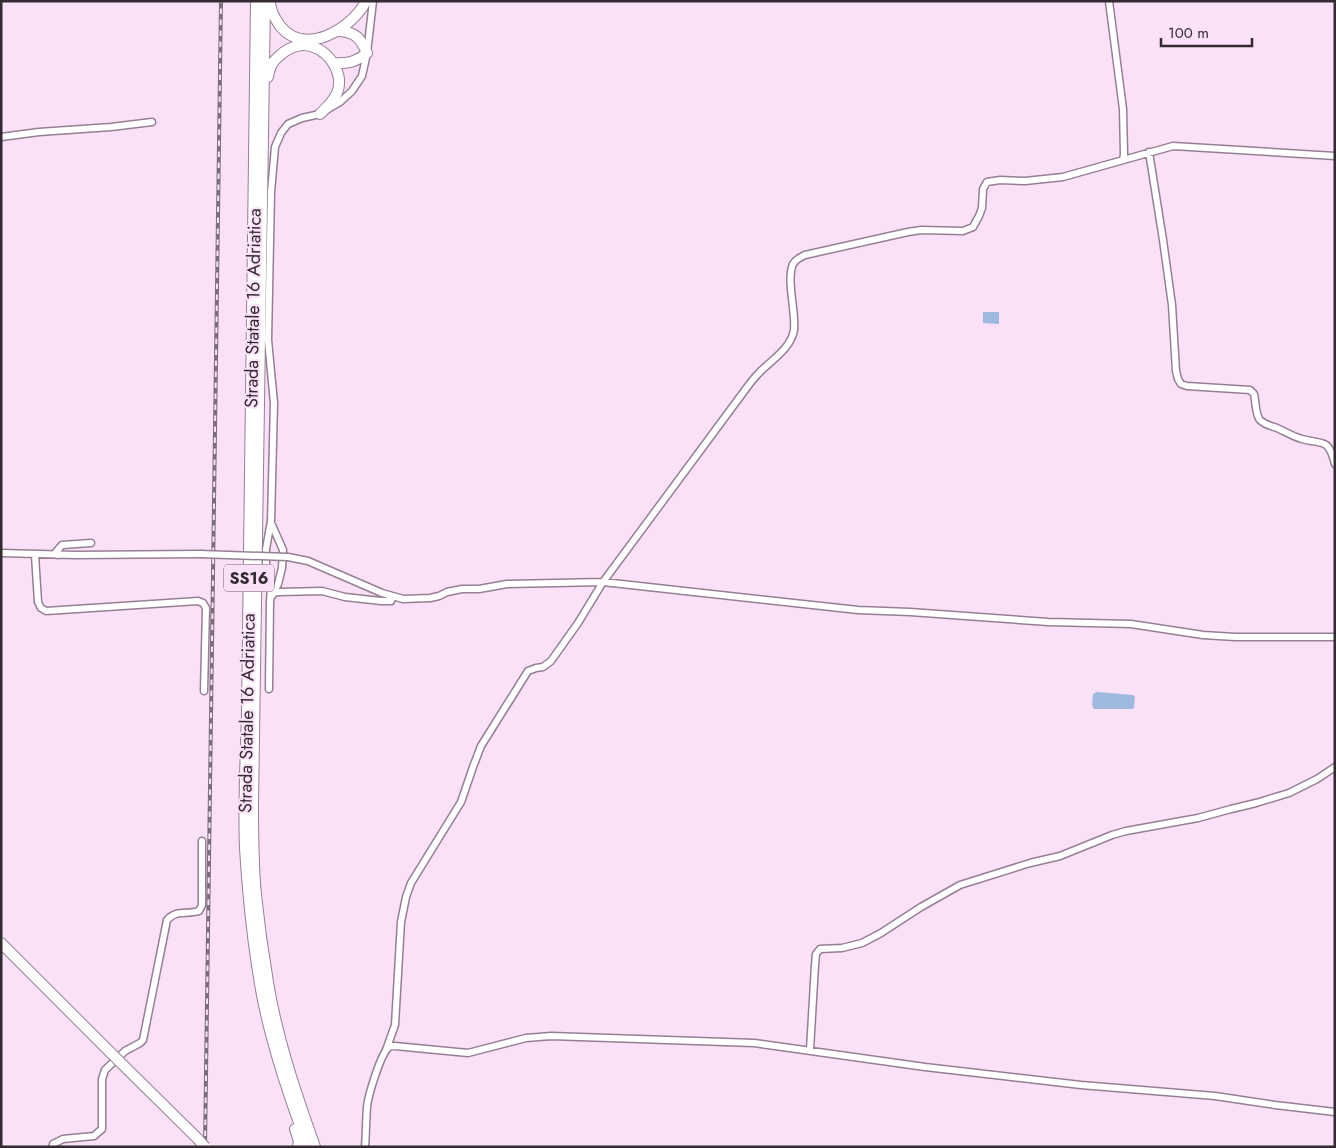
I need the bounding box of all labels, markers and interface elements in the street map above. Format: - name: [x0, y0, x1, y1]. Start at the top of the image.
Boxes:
- scale bar: [1161, 15, 1252, 47]
- text: 100 m: [1168, 22, 1209, 44]
- street label: Strada Statale 16 Adriatica: [238, 208, 268, 408]
- road number: SS16: [224, 564, 274, 592]
- street label: Strada Statale 16 Adriatica: [232, 613, 262, 813]

